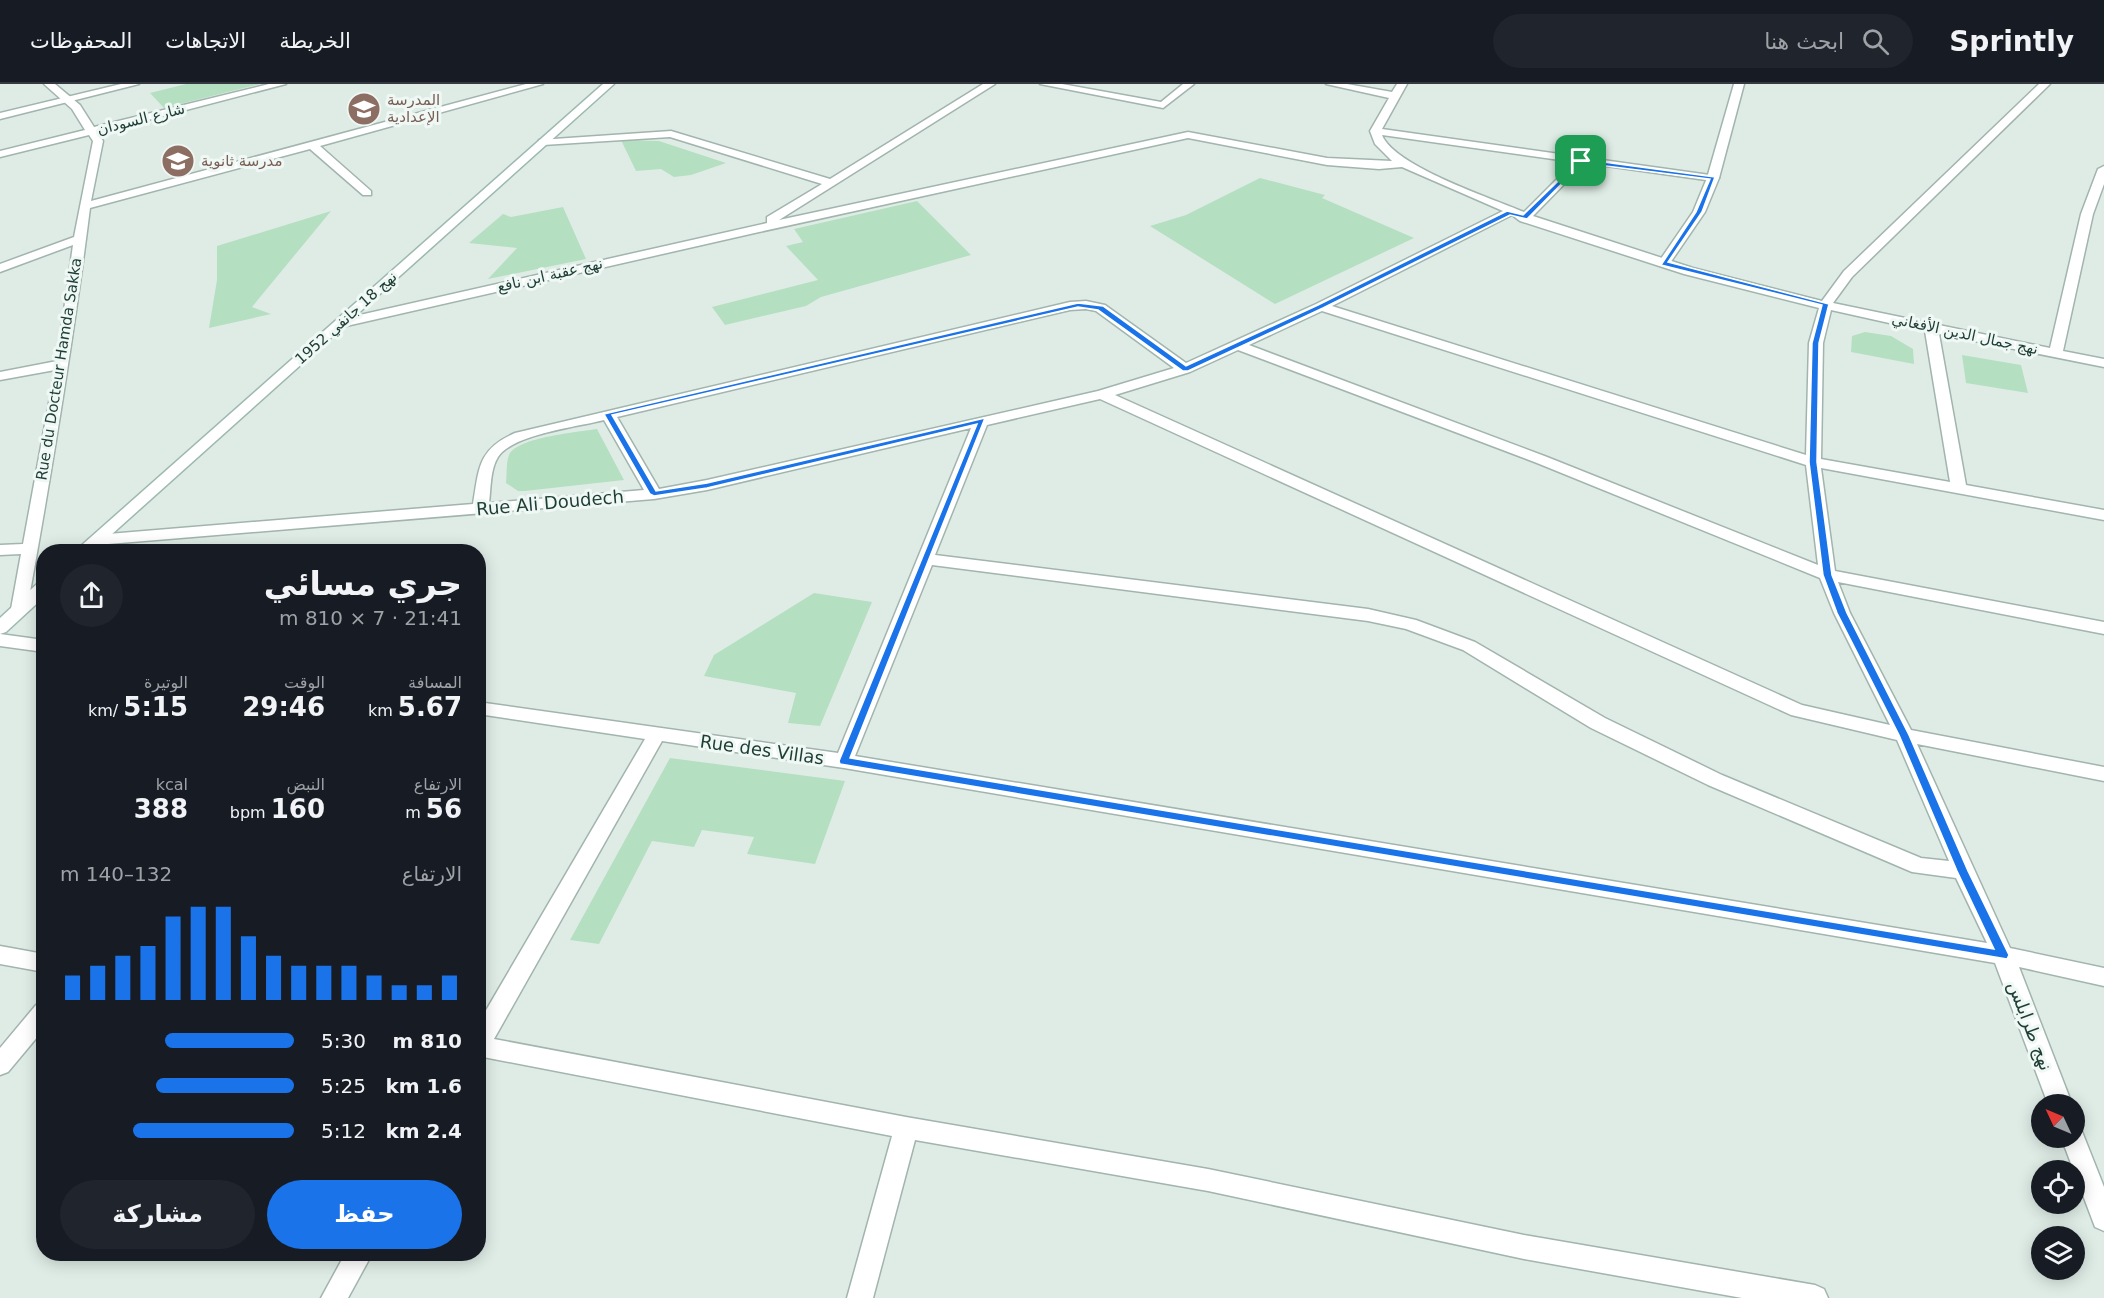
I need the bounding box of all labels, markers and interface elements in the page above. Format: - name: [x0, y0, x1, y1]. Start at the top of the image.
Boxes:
- search box: [1493, 14, 1913, 68]
- icon: search: [1859, 25, 1892, 58]
- text: Sprintly: [1949, 25, 2074, 58]
- text: المحفوظات: [30, 29, 132, 53]
- text: الاتجاهات: [165, 29, 246, 53]
- text: الخريطة: [279, 29, 351, 53]
- text: ابحث هنا: [1764, 29, 1844, 54]
- school or university icon: المدرسة الإعدادية: [346, 91, 382, 127]
- place label: المدرسة الإعدادية: [387, 91, 440, 126]
- street label: شارع السودان: [95, 99, 187, 139]
- pin: [1555, 135, 1606, 186]
- school or university icon: مدرسة ثانوية: [160, 143, 196, 179]
- icon: arrive: [1564, 144, 1597, 177]
- place label: مدرسة ثانوية: [201, 152, 282, 170]
- street label: نهج عقبة ابن نافع: [495, 254, 605, 296]
- street label: Rue du Docteur Hamda Sakka: [32, 256, 86, 482]
- street label: نهج 18 جانفي 1952: [291, 268, 401, 369]
- street label: نهج جمال الدين الأفغاني: [1890, 309, 2040, 359]
- street label: Rue Ali Doudech: [475, 486, 625, 519]
- button: share: [60, 564, 123, 627]
- text: جري مسائي: [264, 564, 462, 603]
- text: 21:41 · 7 × 810 m: [279, 606, 462, 630]
- text: الوتيرة: [144, 673, 188, 692]
- text: الوقت: [284, 673, 325, 692]
- text: المسافة: [408, 673, 462, 692]
- text: 5:15: [123, 692, 188, 722]
- text: 29:46: [242, 692, 325, 722]
- text: 5.67: [398, 692, 462, 722]
- text: /km: [88, 701, 123, 720]
- text: km: [368, 701, 398, 720]
- street label: Rue des Villas: [699, 730, 825, 769]
- text: kcal: [156, 775, 188, 794]
- text: النبض: [286, 775, 325, 794]
- text: الارتفاع: [414, 775, 462, 794]
- text: 388: [134, 794, 188, 824]
- text: 160: [271, 794, 325, 824]
- text: 56: [426, 794, 462, 824]
- text: bpm: [230, 803, 271, 822]
- text: m: [405, 803, 426, 822]
- text: 132–140 m: [60, 862, 172, 886]
- text: الارتفاع: [402, 862, 462, 886]
- street label: نهج طرابلس: [2003, 978, 2057, 1074]
- text: 5:30: [321, 1029, 366, 1053]
- text: 810 m: [392, 1029, 462, 1053]
- text: 5:25: [321, 1074, 366, 1098]
- text: 1.6 km: [385, 1074, 462, 1098]
- north arrow: [2031, 1094, 2085, 1148]
- map controls: [2031, 1094, 2085, 1280]
- text: 5:12: [321, 1119, 366, 1143]
- text: 2.4 km: [385, 1119, 462, 1143]
- button: locate: [2031, 1160, 2085, 1214]
- button: مشاركة: [60, 1180, 255, 1249]
- button: حفظ: [267, 1180, 462, 1249]
- button: layers: [2031, 1226, 2085, 1280]

